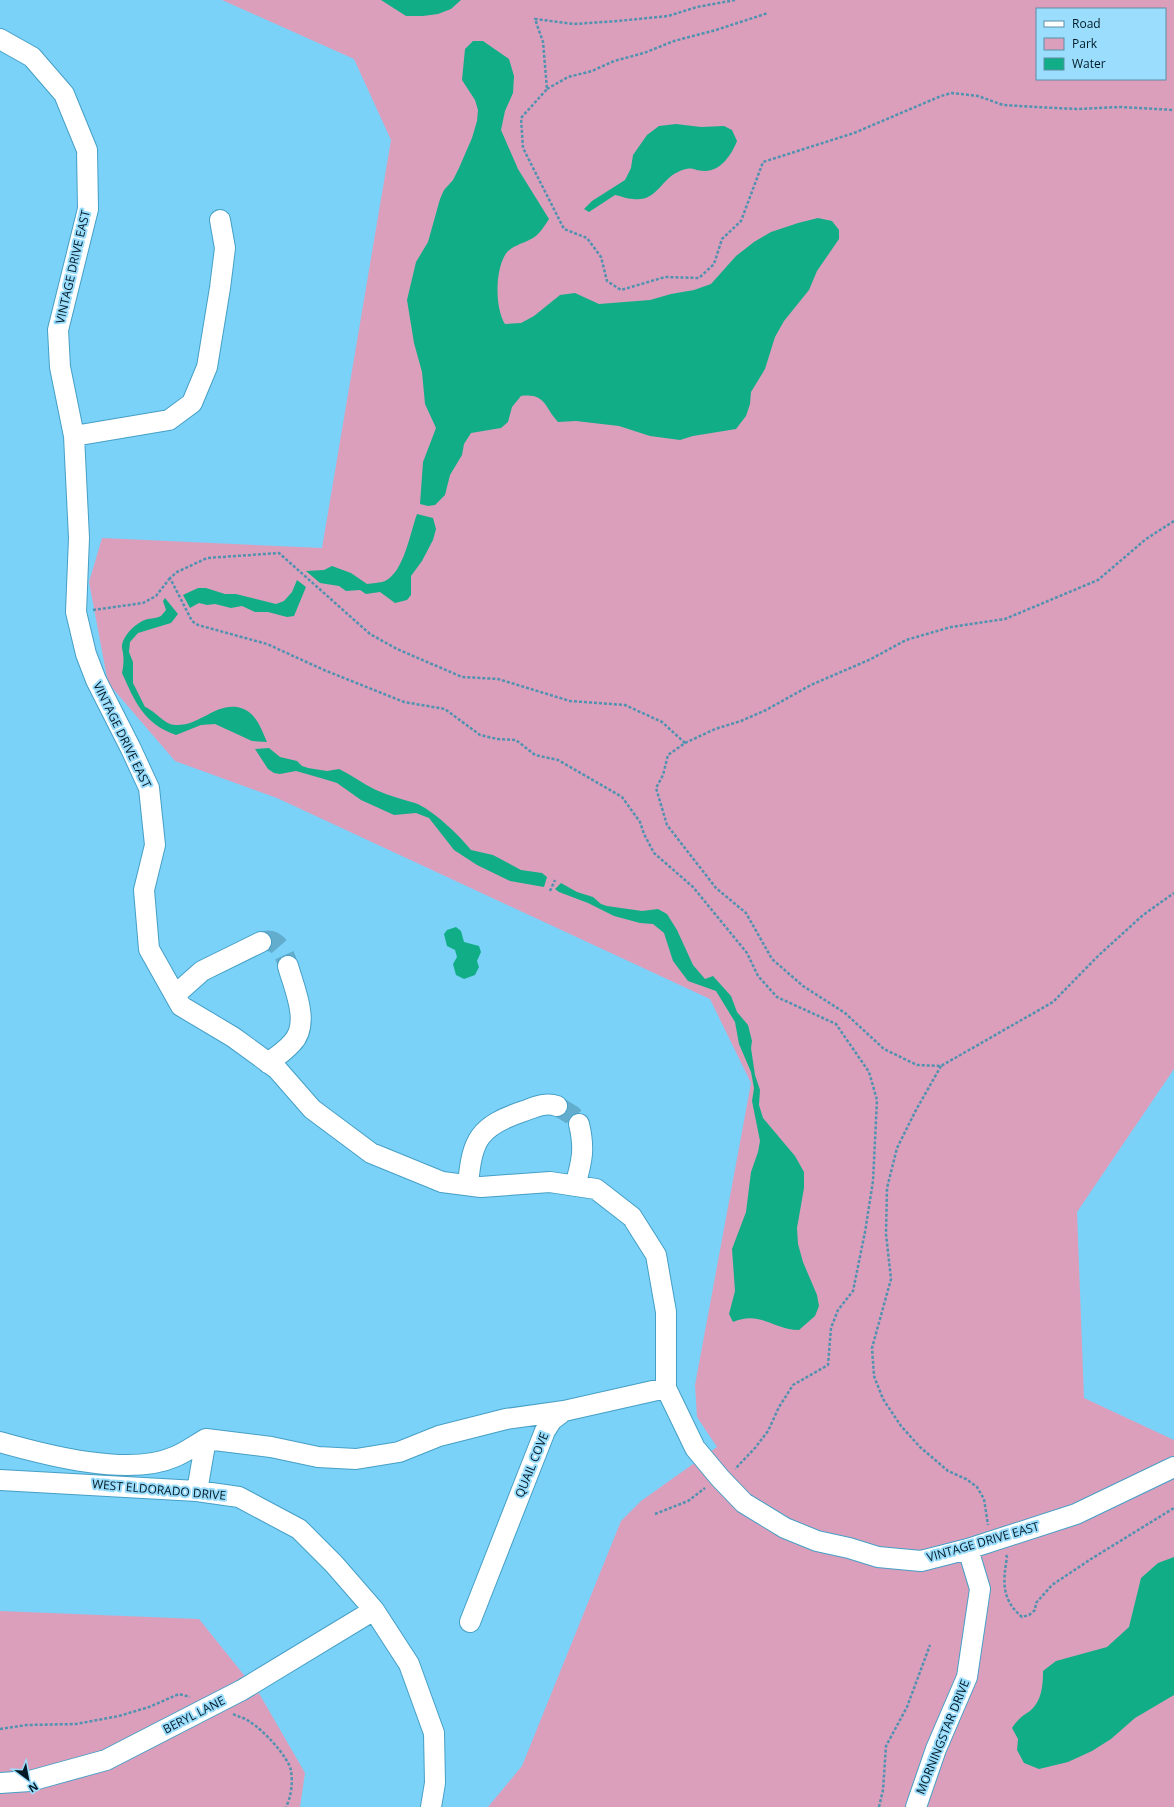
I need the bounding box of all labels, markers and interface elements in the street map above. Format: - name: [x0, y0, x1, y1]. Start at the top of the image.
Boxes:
- legend: [1036, 8, 1166, 80]
- text: Road: [1072, 15, 1101, 32]
- text: Park: [1072, 35, 1098, 52]
- text: Water: [1072, 55, 1106, 72]
- street label: VINTAGE DRIVE EAST: [51, 208, 94, 325]
- street label: VINTAGE DRIVE EAST: [89, 679, 156, 791]
- street label: QUAIL COVE: [511, 1430, 552, 1500]
- street label: WEST ELDORADO DRIVE: [91, 1475, 227, 1504]
- street label: VINTAGE DRIVE EAST: [925, 1517, 1041, 1566]
- street label: MORNINGSTAR DRIVE: [912, 1677, 973, 1797]
- street label: BERYL LANE: [160, 1692, 228, 1737]
- north arrow: [8, 1759, 48, 1799]
- text: N: [26, 1779, 41, 1797]

